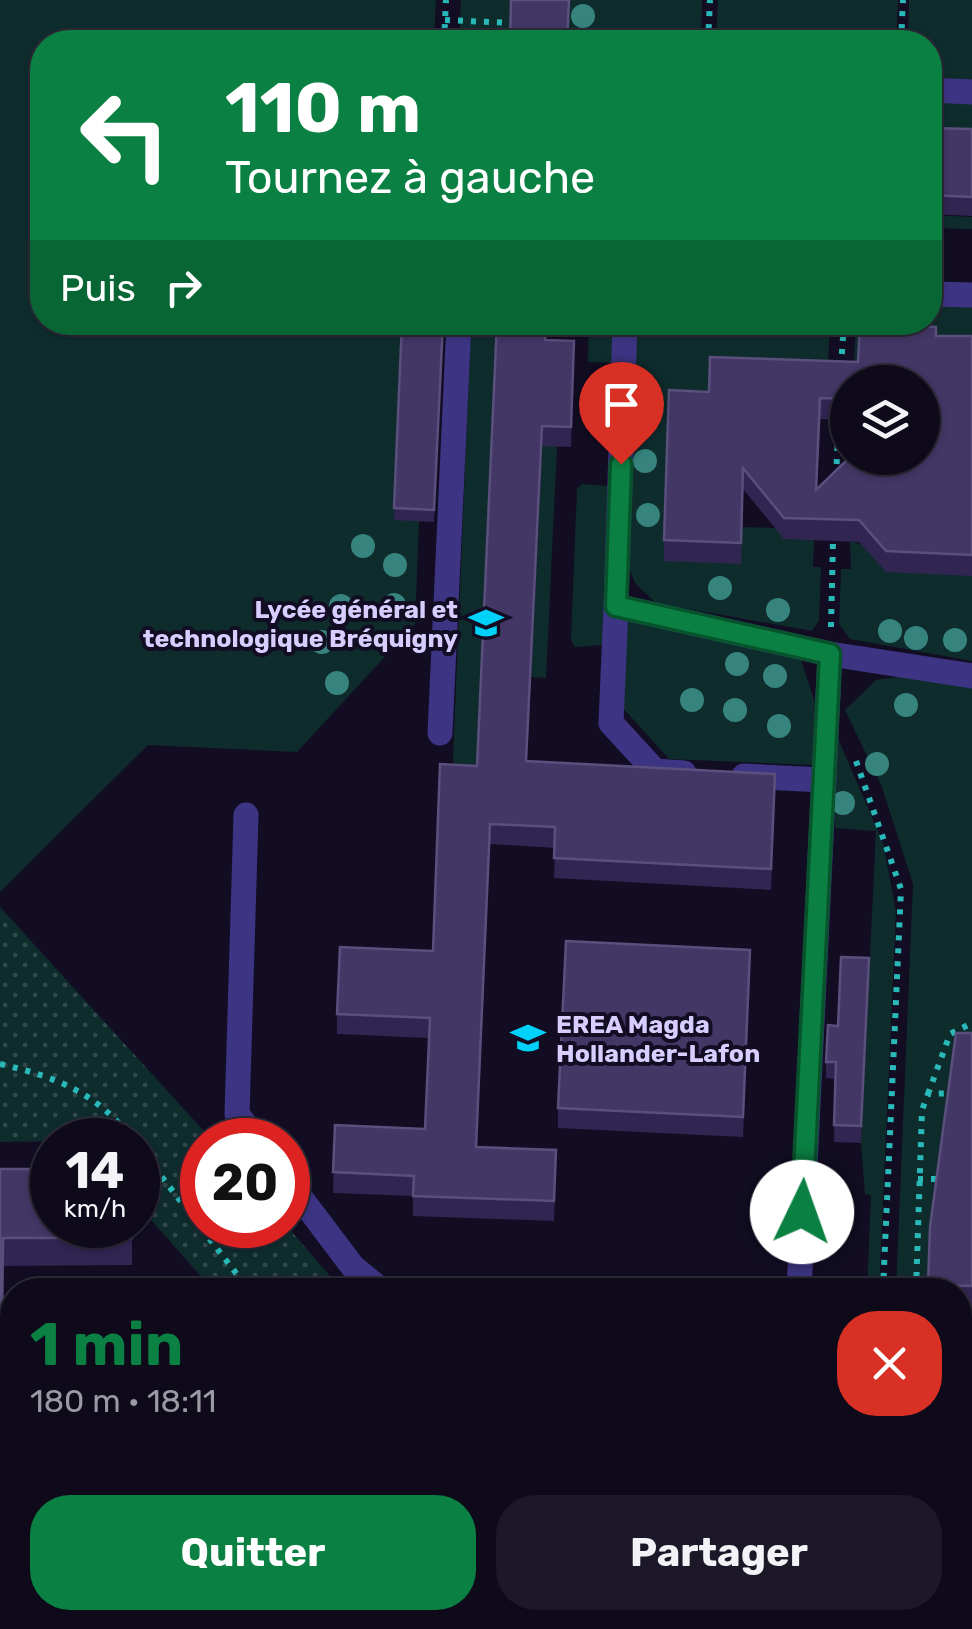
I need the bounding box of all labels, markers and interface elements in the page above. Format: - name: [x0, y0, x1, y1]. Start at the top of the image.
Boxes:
- text: 110 m: [225, 67, 421, 150]
- icon: left: [60, 70, 190, 200]
- text: Tournez à gauche: [225, 151, 595, 204]
- icon: right: [156, 260, 211, 315]
- text: Puis: [60, 265, 136, 311]
- pin: [579, 362, 664, 465]
- map controls: [830, 365, 940, 475]
- button: layers: [830, 365, 940, 475]
- icon: arrive: [594, 377, 649, 432]
- place label: Lycée général et technologique Bréquigny: [143, 595, 458, 653]
- school or university icon: Lycée général et technologique Bréquigny: [467, 604, 505, 642]
- place label: EREA Magda Hollander-Lafon: [556, 1010, 760, 1068]
- school or university icon: EREA Magda Hollander-Lafon: [509, 1019, 547, 1057]
- speed limit sign: 20: [180, 1118, 310, 1248]
- text: 14: [66, 1141, 125, 1201]
- position arrow: [750, 1160, 854, 1264]
- text: km/h: [64, 1194, 126, 1223]
- text: 1 min: [30, 1309, 183, 1380]
- button: close: [837, 1311, 942, 1416]
- text: 180 m · 18:11: [30, 1382, 217, 1420]
- button: Quitter: [30, 1495, 476, 1610]
- button: Partager: [496, 1495, 942, 1610]

